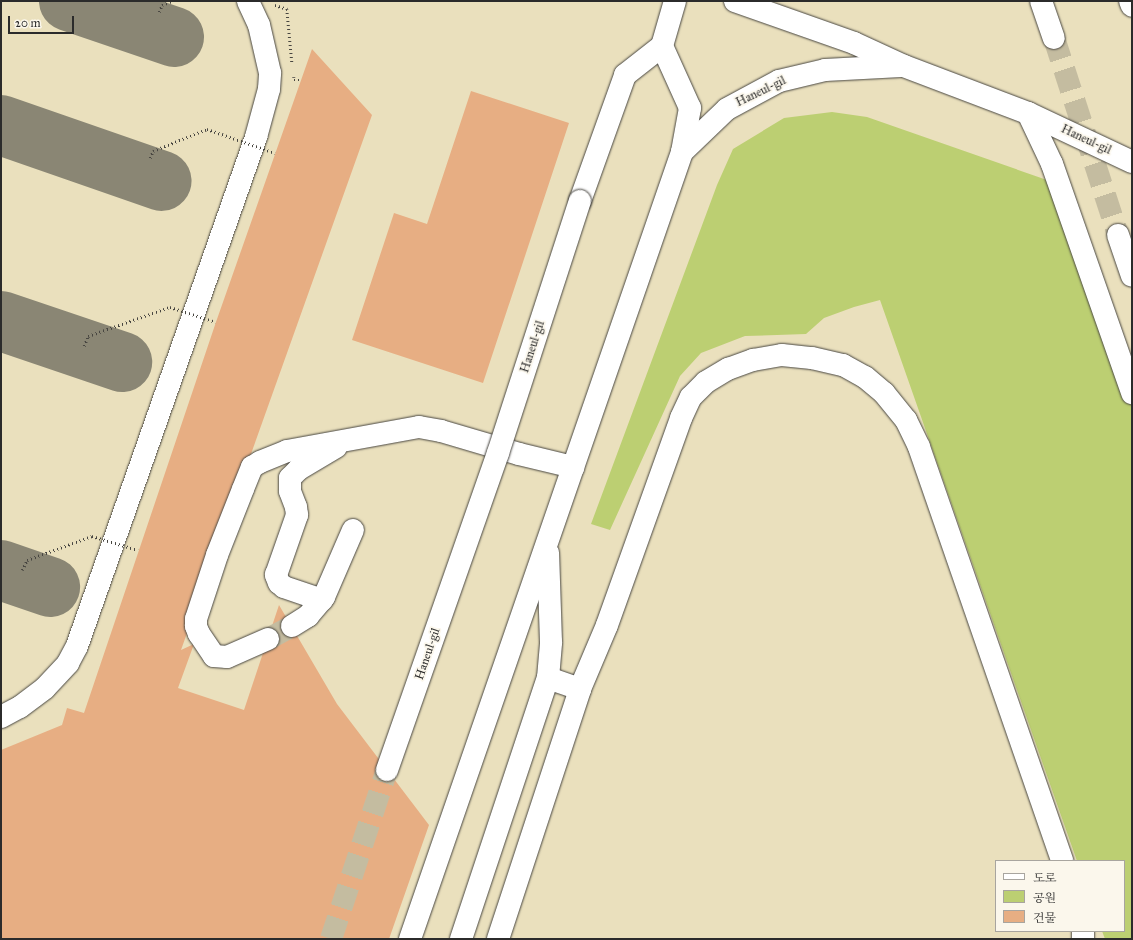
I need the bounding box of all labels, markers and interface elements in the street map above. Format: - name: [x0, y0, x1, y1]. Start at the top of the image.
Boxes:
- scale bar: [10, 8, 76, 34]
- text: 20 m: [15, 16, 41, 30]
- street label: Haneul-gil: [734, 74, 788, 110]
- street label: Haneul-gil: [1059, 122, 1113, 158]
- street label: Haneul-gil: [518, 319, 548, 375]
- street label: Haneul-gil: [412, 626, 444, 682]
- legend: [995, 860, 1125, 932]
- text: 도로: [1033, 871, 1056, 885]
- text: 공원: [1033, 891, 1056, 905]
- text: 건물: [1033, 911, 1056, 925]

